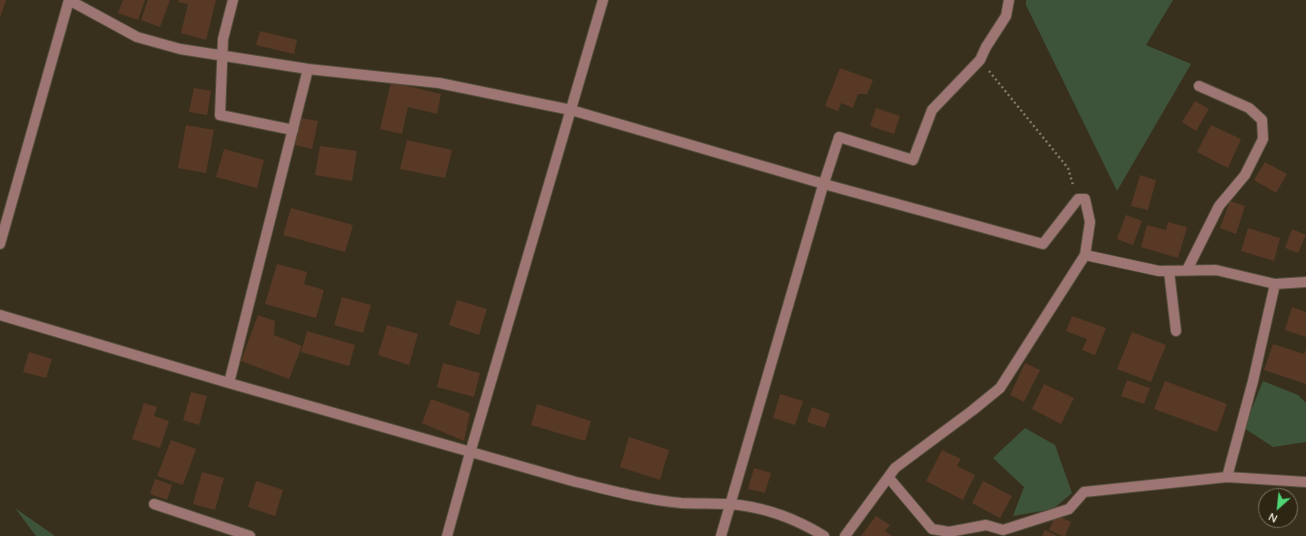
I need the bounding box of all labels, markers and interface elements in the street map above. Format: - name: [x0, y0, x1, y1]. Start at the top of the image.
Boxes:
- north arrow: [1258, 488, 1298, 528]
- text: N: [1266, 510, 1280, 526]

